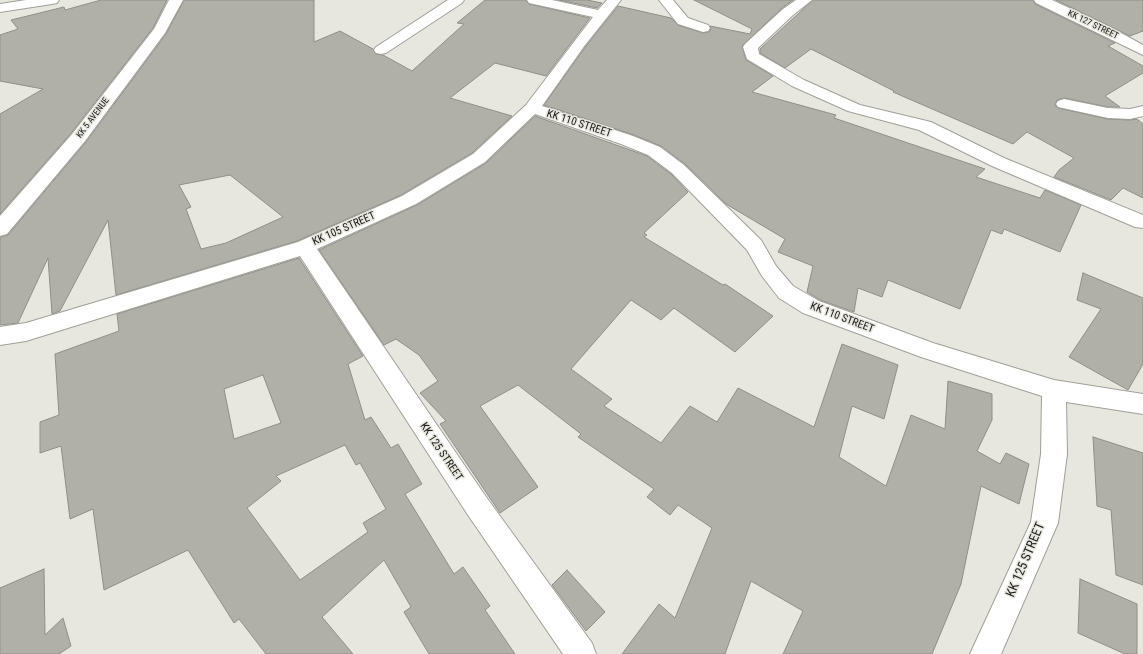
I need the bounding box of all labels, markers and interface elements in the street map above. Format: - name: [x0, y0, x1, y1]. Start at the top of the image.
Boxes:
- street label: KK 127 STREET: [1066, 8, 1120, 42]
- street label: KK 5 AVENUE: [74, 96, 112, 140]
- street label: KK 110 STREET: [545, 107, 613, 141]
- street label: KK 105 STREET: [311, 209, 377, 249]
- street label: KK 110 STREET: [808, 300, 876, 336]
- street label: KK 125 STREET: [417, 420, 465, 484]
- street label: KK 125 STREET: [1003, 520, 1049, 600]

